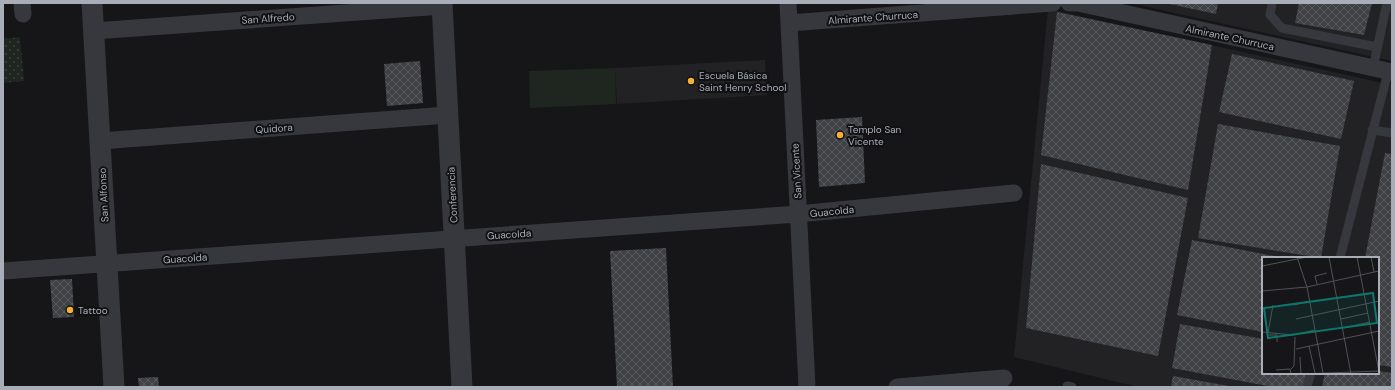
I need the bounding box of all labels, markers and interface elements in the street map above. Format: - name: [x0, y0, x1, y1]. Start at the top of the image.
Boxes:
- street label: Almirante Churruca: [828, 8, 918, 27]
- street label: San Alfredo: [241, 10, 295, 27]
- street label: Almirante Churruca: [1184, 22, 1275, 53]
- place label: Escuela Básica Saint Henry School: [699, 69, 786, 94]
- marker: Escuela Básica Saint Henry School: [686, 76, 696, 86]
- street label: Quidora: [255, 121, 293, 136]
- place label: Templo San Vicente: [848, 123, 902, 148]
- marker: Templo San Vicente: [835, 130, 845, 140]
- street label: San Vicente: [789, 143, 804, 199]
- street label: San Alfonso: [96, 167, 111, 222]
- street label: Conferencia: [445, 167, 460, 223]
- street label: Guacolda: [809, 203, 855, 220]
- street label: Guacolda: [486, 226, 532, 243]
- street label: Guacolda: [162, 250, 208, 267]
- inset map: [1262, 257, 1379, 374]
- place label: Tattoo: [78, 304, 108, 317]
- marker: Tattoo: [65, 305, 75, 315]

